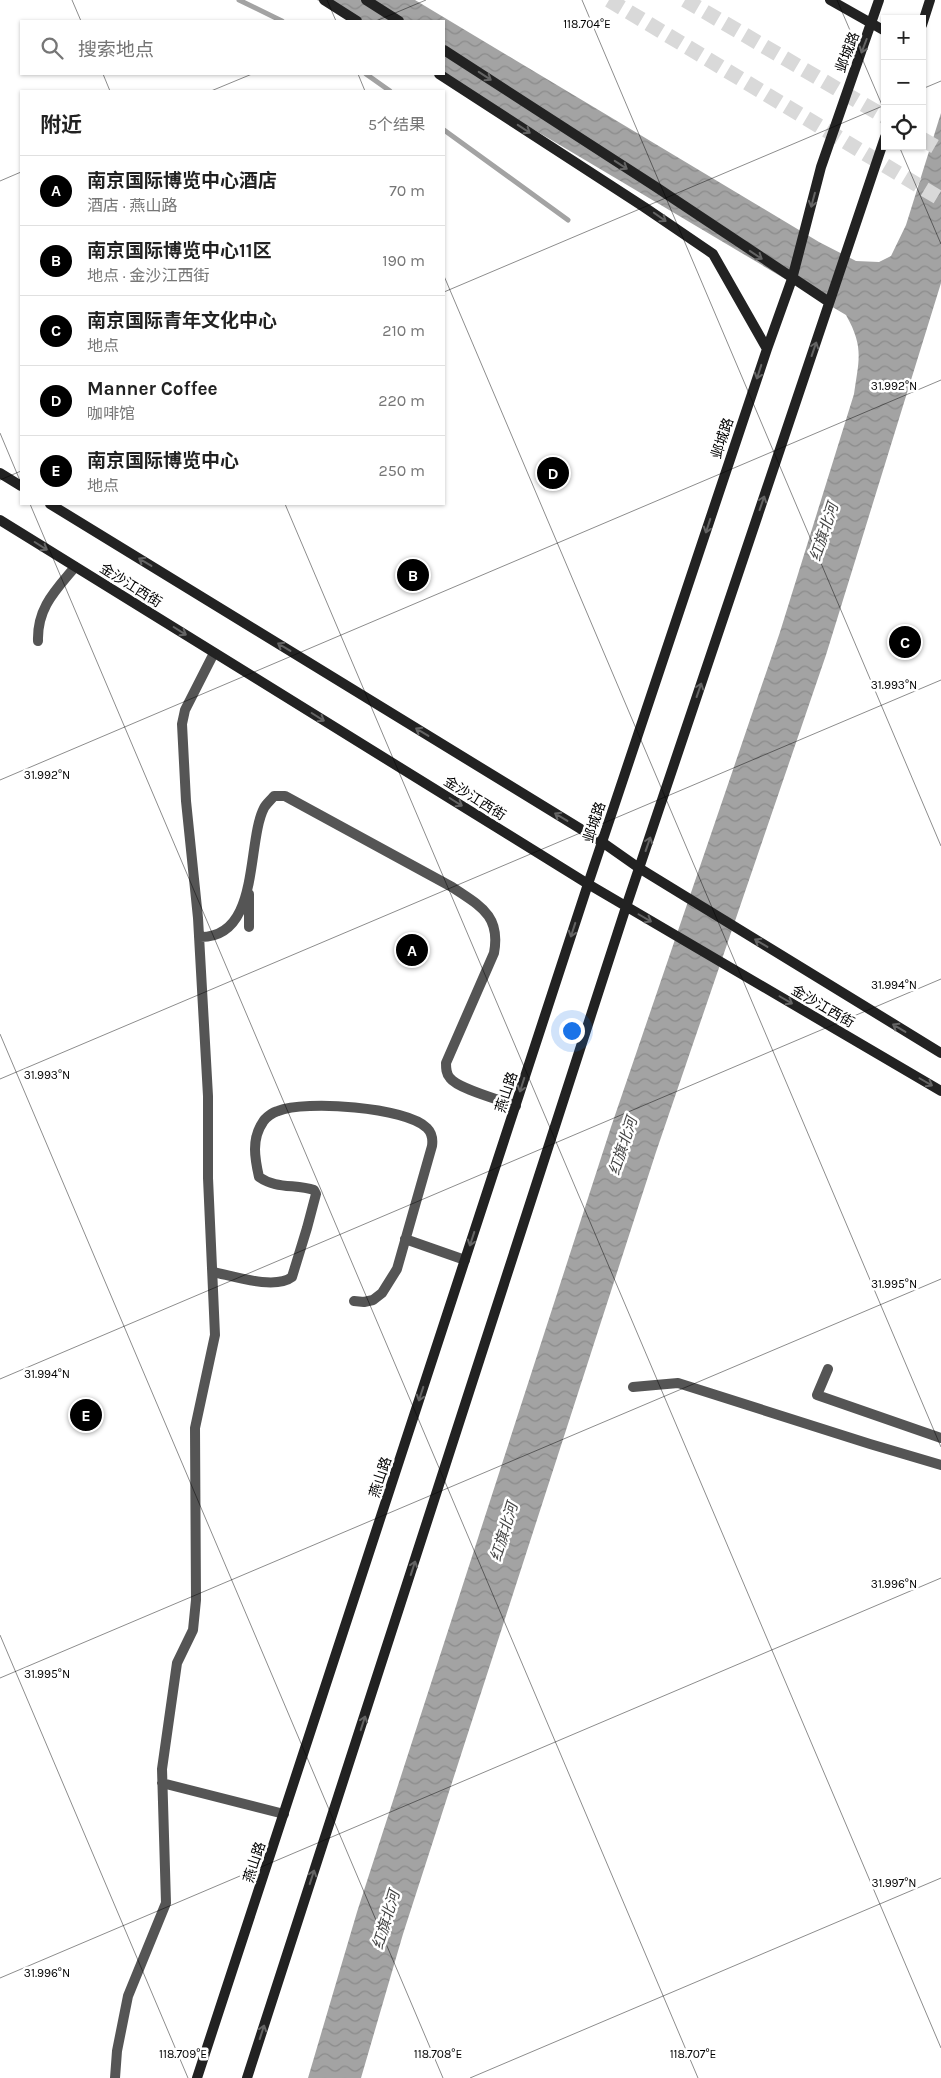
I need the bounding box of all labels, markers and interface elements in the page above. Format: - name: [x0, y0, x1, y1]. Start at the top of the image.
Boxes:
- map controls: [881, 15, 926, 150]
- button: +: [881, 15, 926, 60]
- text: 118.704°E: [563, 17, 611, 31]
- search box: [20, 20, 445, 75]
- street label: 邺城路: [832, 30, 863, 75]
- icon: search: [38, 34, 66, 62]
- one-way arrow: [859, 38, 868, 53]
- text: 搜索地点: [78, 39, 154, 61]
- button: −: [881, 60, 926, 105]
- one-way arrow: [477, 72, 491, 82]
- button: locate: [881, 105, 926, 150]
- text: 附近: [40, 113, 82, 137]
- text: 5个结果: [368, 115, 425, 134]
- one-way arrow: [516, 124, 530, 134]
- one-way arrow: [614, 160, 628, 170]
- text: 南京国际博览中心酒店: [87, 170, 277, 192]
- text: A: [51, 181, 61, 200]
- text: 70 m: [389, 181, 425, 200]
- one-way arrow: [807, 192, 817, 208]
- text: 酒店 · 燕山路: [87, 196, 177, 215]
- one-way arrow: [653, 212, 667, 222]
- text: 南京国际博览中心11区: [87, 240, 272, 262]
- one-way arrow: [749, 250, 763, 260]
- text: B: [51, 251, 61, 270]
- text: 190 m: [382, 251, 425, 270]
- text: 地点 · 金沙江西街: [87, 266, 209, 285]
- text: 南京国际青年文化中心: [87, 310, 277, 332]
- text: C: [51, 321, 61, 340]
- text: 210 m: [382, 321, 425, 340]
- text: 地点: [87, 336, 119, 355]
- one-way arrow: [810, 341, 819, 357]
- one-way arrow: [754, 364, 763, 379]
- text: Manner Coffee: [87, 378, 218, 400]
- text: 31.992°N: [871, 379, 917, 393]
- text: D: [51, 391, 61, 410]
- text: 220 m: [378, 391, 425, 410]
- text: 咖啡馆: [87, 404, 135, 423]
- street label: 邺城路: [708, 416, 737, 461]
- text: 南京国际博览中心: [87, 450, 239, 472]
- pin: D: [537, 454, 569, 492]
- text: E: [51, 461, 61, 480]
- text: 250 m: [378, 461, 425, 480]
- text: 地点: [87, 476, 119, 495]
- one-way arrow: [758, 496, 767, 511]
- water label: 红旗北河: [806, 498, 843, 563]
- one-way arrow: [702, 518, 712, 534]
- one-way arrow: [34, 541, 48, 551]
- one-way arrow: [138, 556, 152, 566]
- pin: B: [397, 556, 429, 594]
- street label: 金沙江西街: [97, 560, 165, 611]
- pin: C: [889, 623, 921, 661]
- one-way arrow: [172, 627, 186, 637]
- one-way arrow: [277, 641, 291, 651]
- text: 31.993°N: [871, 678, 917, 692]
- one-way arrow: [695, 682, 705, 698]
- one-way arrow: [310, 712, 324, 722]
- one-way arrow: [416, 726, 430, 736]
- text: 31.992°N: [24, 768, 70, 782]
- street label: 金沙江西街: [441, 773, 509, 824]
- one-way arrow: [449, 797, 463, 808]
- street label: 邺城路: [580, 800, 609, 845]
- one-way arrow: [554, 811, 568, 821]
- one-way arrow: [643, 836, 653, 852]
- one-way arrow: [638, 913, 652, 923]
- one-way arrow: [568, 922, 577, 938]
- pin: A: [396, 931, 428, 969]
- one-way arrow: [754, 937, 768, 947]
- text: 31.994°N: [871, 978, 917, 992]
- street label: 金沙江西街: [788, 982, 857, 1031]
- one-way arrow: [778, 995, 792, 1005]
- your location: [559, 1018, 585, 1044]
- one-way arrow: [893, 1022, 907, 1032]
- text: 31.993°N: [24, 1068, 70, 1082]
- street label: 燕山路: [492, 1070, 521, 1115]
- one-way arrow: [517, 1077, 527, 1093]
- one-way arrow: [918, 1077, 932, 1087]
- water label: 红旗北河: [605, 1112, 642, 1177]
- one-way arrow: [467, 1231, 476, 1247]
- text: 31.995°N: [871, 1277, 917, 1291]
- text: 31.994°N: [24, 1367, 70, 1381]
- one-way arrow: [416, 1385, 426, 1401]
- pin: E: [70, 1396, 102, 1434]
- street label: 燕山路: [366, 1455, 395, 1500]
- water label: 红旗北河: [487, 1498, 522, 1563]
- one-way arrow: [408, 1560, 418, 1576]
- text: 31.996°N: [871, 1577, 917, 1591]
- text: 31.995°N: [24, 1667, 70, 1681]
- one-way arrow: [359, 1715, 368, 1731]
- street label: 燕山路: [240, 1840, 269, 1885]
- one-way arrow: [308, 1870, 318, 1886]
- text: 31.997°N: [871, 1876, 917, 1890]
- water label: 红旗北河: [369, 1886, 404, 1951]
- text: 31.996°N: [24, 1966, 70, 1980]
- one-way arrow: [258, 2024, 267, 2040]
- text: 118.709°E: [159, 2047, 207, 2061]
- text: 118.708°E: [414, 2047, 462, 2061]
- text: 118.707°E: [670, 2047, 716, 2061]

